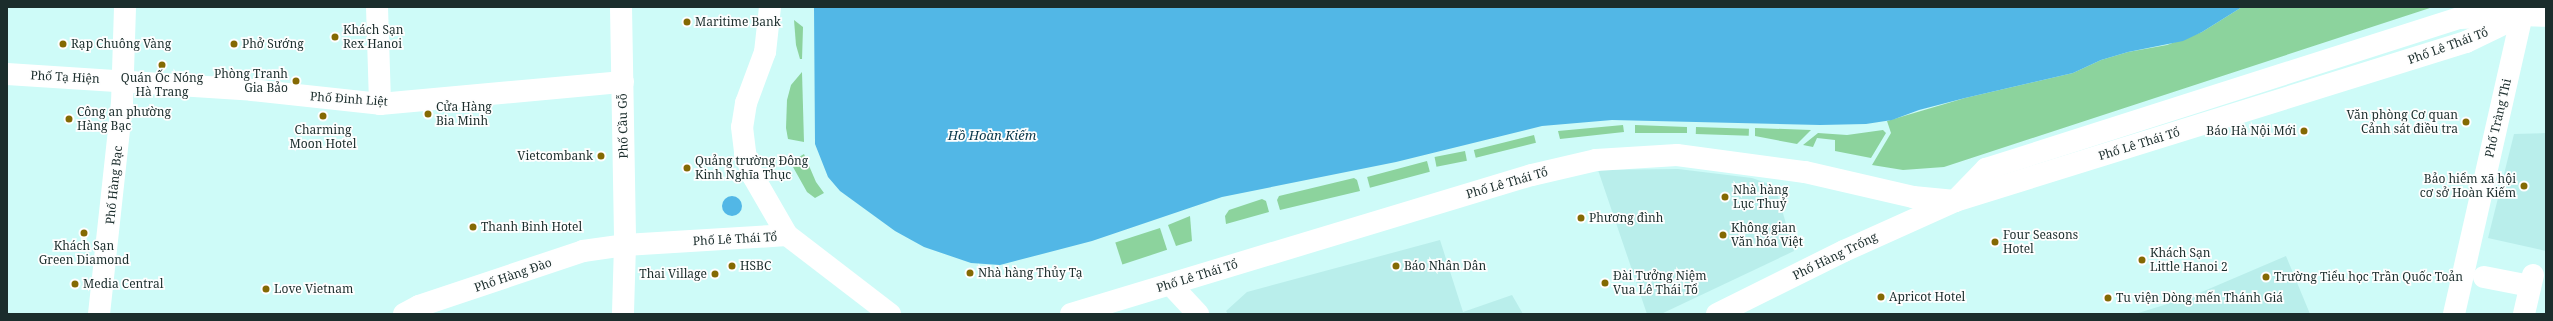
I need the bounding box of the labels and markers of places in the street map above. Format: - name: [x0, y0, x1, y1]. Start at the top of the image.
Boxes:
- place label: Maritime Bank: [695, 15, 781, 29]
- marker: Maritime Bank: [682, 17, 692, 27]
- place label: Khách Sạn Rex Hanoi: [343, 23, 403, 51]
- marker: Khách Sạn Rex Hanoi: [330, 32, 340, 42]
- place label: Rạp Chuông Vàng: [71, 37, 171, 51]
- place label: Phở Sướng: [242, 37, 304, 51]
- marker: Rạp Chuông Vàng: [58, 39, 68, 49]
- marker: Phở Sướng: [229, 39, 239, 49]
- marker: Quán Ốc Nóng Hà Trang: [157, 60, 167, 70]
- place label: Phòng Tranh Gia Bảo: [214, 67, 288, 95]
- place label: Quán Ốc Nóng Hà Trang: [121, 71, 203, 99]
- marker: Phòng Tranh Gia Bảo: [291, 76, 301, 86]
- place label: Cửa Hàng Bia Minh: [436, 100, 492, 128]
- place label: Công an phường Hàng Bạc: [77, 105, 171, 133]
- place label: Văn phòng Cơ quan Cảnh sát điều tra: [2347, 108, 2458, 136]
- marker: Cửa Hàng Bia Minh: [423, 109, 433, 119]
- marker: Charming Moon Hotel: [318, 111, 328, 121]
- marker: Công an phường Hàng Bạc: [64, 114, 74, 124]
- marker: Văn phòng Cơ quan Cảnh sát điều tra: [2461, 117, 2471, 127]
- place label: Charming Moon Hotel: [290, 123, 356, 151]
- place label: Báo Hà Nội Mới: [2206, 124, 2296, 138]
- marker: Báo Hà Nội Mới: [2299, 126, 2309, 136]
- place label: Vietcombank: [517, 149, 593, 163]
- marker: Vietcombank: [596, 151, 606, 161]
- place label: Quảng trường Đông Kinh Nghĩa Thục: [695, 154, 808, 182]
- marker: Quảng trường Đông Kinh Nghĩa Thục: [682, 163, 692, 173]
- place label: Bảo hiểm xã hội cơ sở Hoàn Kiếm: [2420, 172, 2516, 200]
- marker: Bảo hiểm xã hội cơ sở Hoàn Kiếm: [2519, 181, 2529, 191]
- place label: Nhà hàng Lục Thuỷ: [1733, 183, 1788, 211]
- marker: Nhà hàng Lục Thuỷ: [1720, 192, 1730, 202]
- place label: Phương đình: [1589, 211, 1663, 225]
- marker: Phương đình: [1576, 213, 1586, 223]
- place label: Thanh Binh Hotel: [481, 220, 582, 234]
- place label: Không gian Văn hóa Việt: [1731, 221, 1803, 249]
- marker: Thanh Binh Hotel: [468, 222, 478, 232]
- marker: Khách Sạn Green Diamond: [79, 228, 89, 238]
- place label: Four Seasons Hotel: [2003, 228, 2078, 256]
- marker: Không gian Văn hóa Việt: [1718, 230, 1728, 240]
- marker: Four Seasons Hotel: [1990, 237, 2000, 247]
- place label: Khách Sạn Green Diamond: [39, 239, 129, 267]
- place label: Khách Sạn Little Hanoi 2: [2150, 246, 2228, 274]
- marker: Khách Sạn Little Hanoi 2: [2137, 255, 2147, 265]
- place label: HSBC: [740, 259, 771, 273]
- place label: Báo Nhân Dân: [1404, 259, 1486, 273]
- marker: HSBC: [727, 261, 737, 271]
- marker: Báo Nhân Dân: [1391, 261, 1401, 271]
- place label: Nhà hàng Thủy Tạ: [978, 266, 1083, 280]
- place label: Thai Village: [639, 267, 707, 281]
- marker: Nhà hàng Thủy Tạ: [965, 268, 975, 278]
- marker: Thai Village: [710, 269, 720, 279]
- place label: Đài Tưởng Niệm Vua Lê Thái Tổ: [1613, 269, 1707, 297]
- place label: Trường Tiểu học Trần Quốc Toản: [2274, 270, 2463, 284]
- marker: Trường Tiểu học Trần Quốc Toản: [2261, 272, 2271, 282]
- place label: Media Central: [83, 277, 163, 291]
- marker: Đài Tưởng Niệm Vua Lê Thái Tổ: [1600, 278, 1610, 288]
- marker: Media Central: [70, 279, 80, 289]
- place label: Love Vietnam: [274, 282, 353, 296]
- marker: Love Vietnam: [261, 284, 271, 294]
- place label: Apricot Hotel: [1889, 290, 1965, 304]
- place label: Tu viện Dòng mến Thánh Giá: [2116, 291, 2283, 305]
- marker: Apricot Hotel: [1876, 292, 1886, 302]
- marker: Tu viện Dòng mến Thánh Giá: [2103, 293, 2113, 303]

